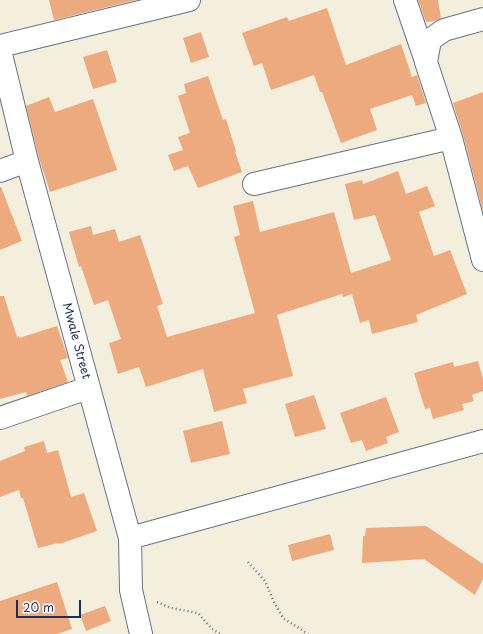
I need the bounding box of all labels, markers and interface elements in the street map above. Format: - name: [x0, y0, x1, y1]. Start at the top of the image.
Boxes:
- street label: Mwale Street: [59, 301, 93, 381]
- scale bar: [18, 592, 83, 618]
- text: 20 m: [23, 598, 54, 616]

